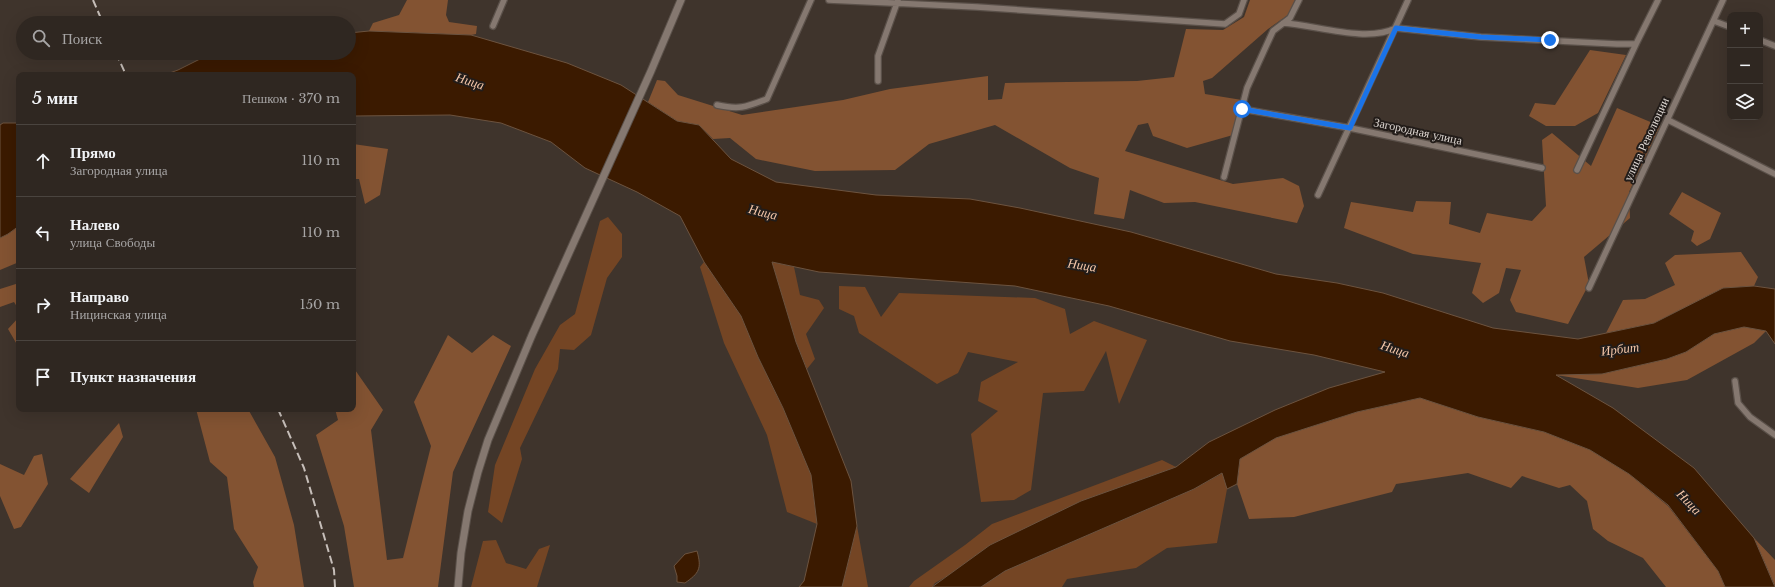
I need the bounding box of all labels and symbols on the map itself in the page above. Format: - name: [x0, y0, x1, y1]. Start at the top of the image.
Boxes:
- route end: [1541, 31, 1559, 49]
- water label: Ница: [453, 68, 487, 94]
- street label: улица Революции: [1620, 94, 1672, 183]
- route start: [1233, 100, 1251, 118]
- street label: Загородная улица: [1372, 114, 1464, 148]
- water label: Ница: [746, 200, 780, 224]
- water label: Ница: [1065, 254, 1098, 276]
- water label: Ница: [1378, 336, 1412, 362]
- water label: Ирбит: [1599, 338, 1640, 360]
- water label: Ница: [1672, 485, 1706, 519]

